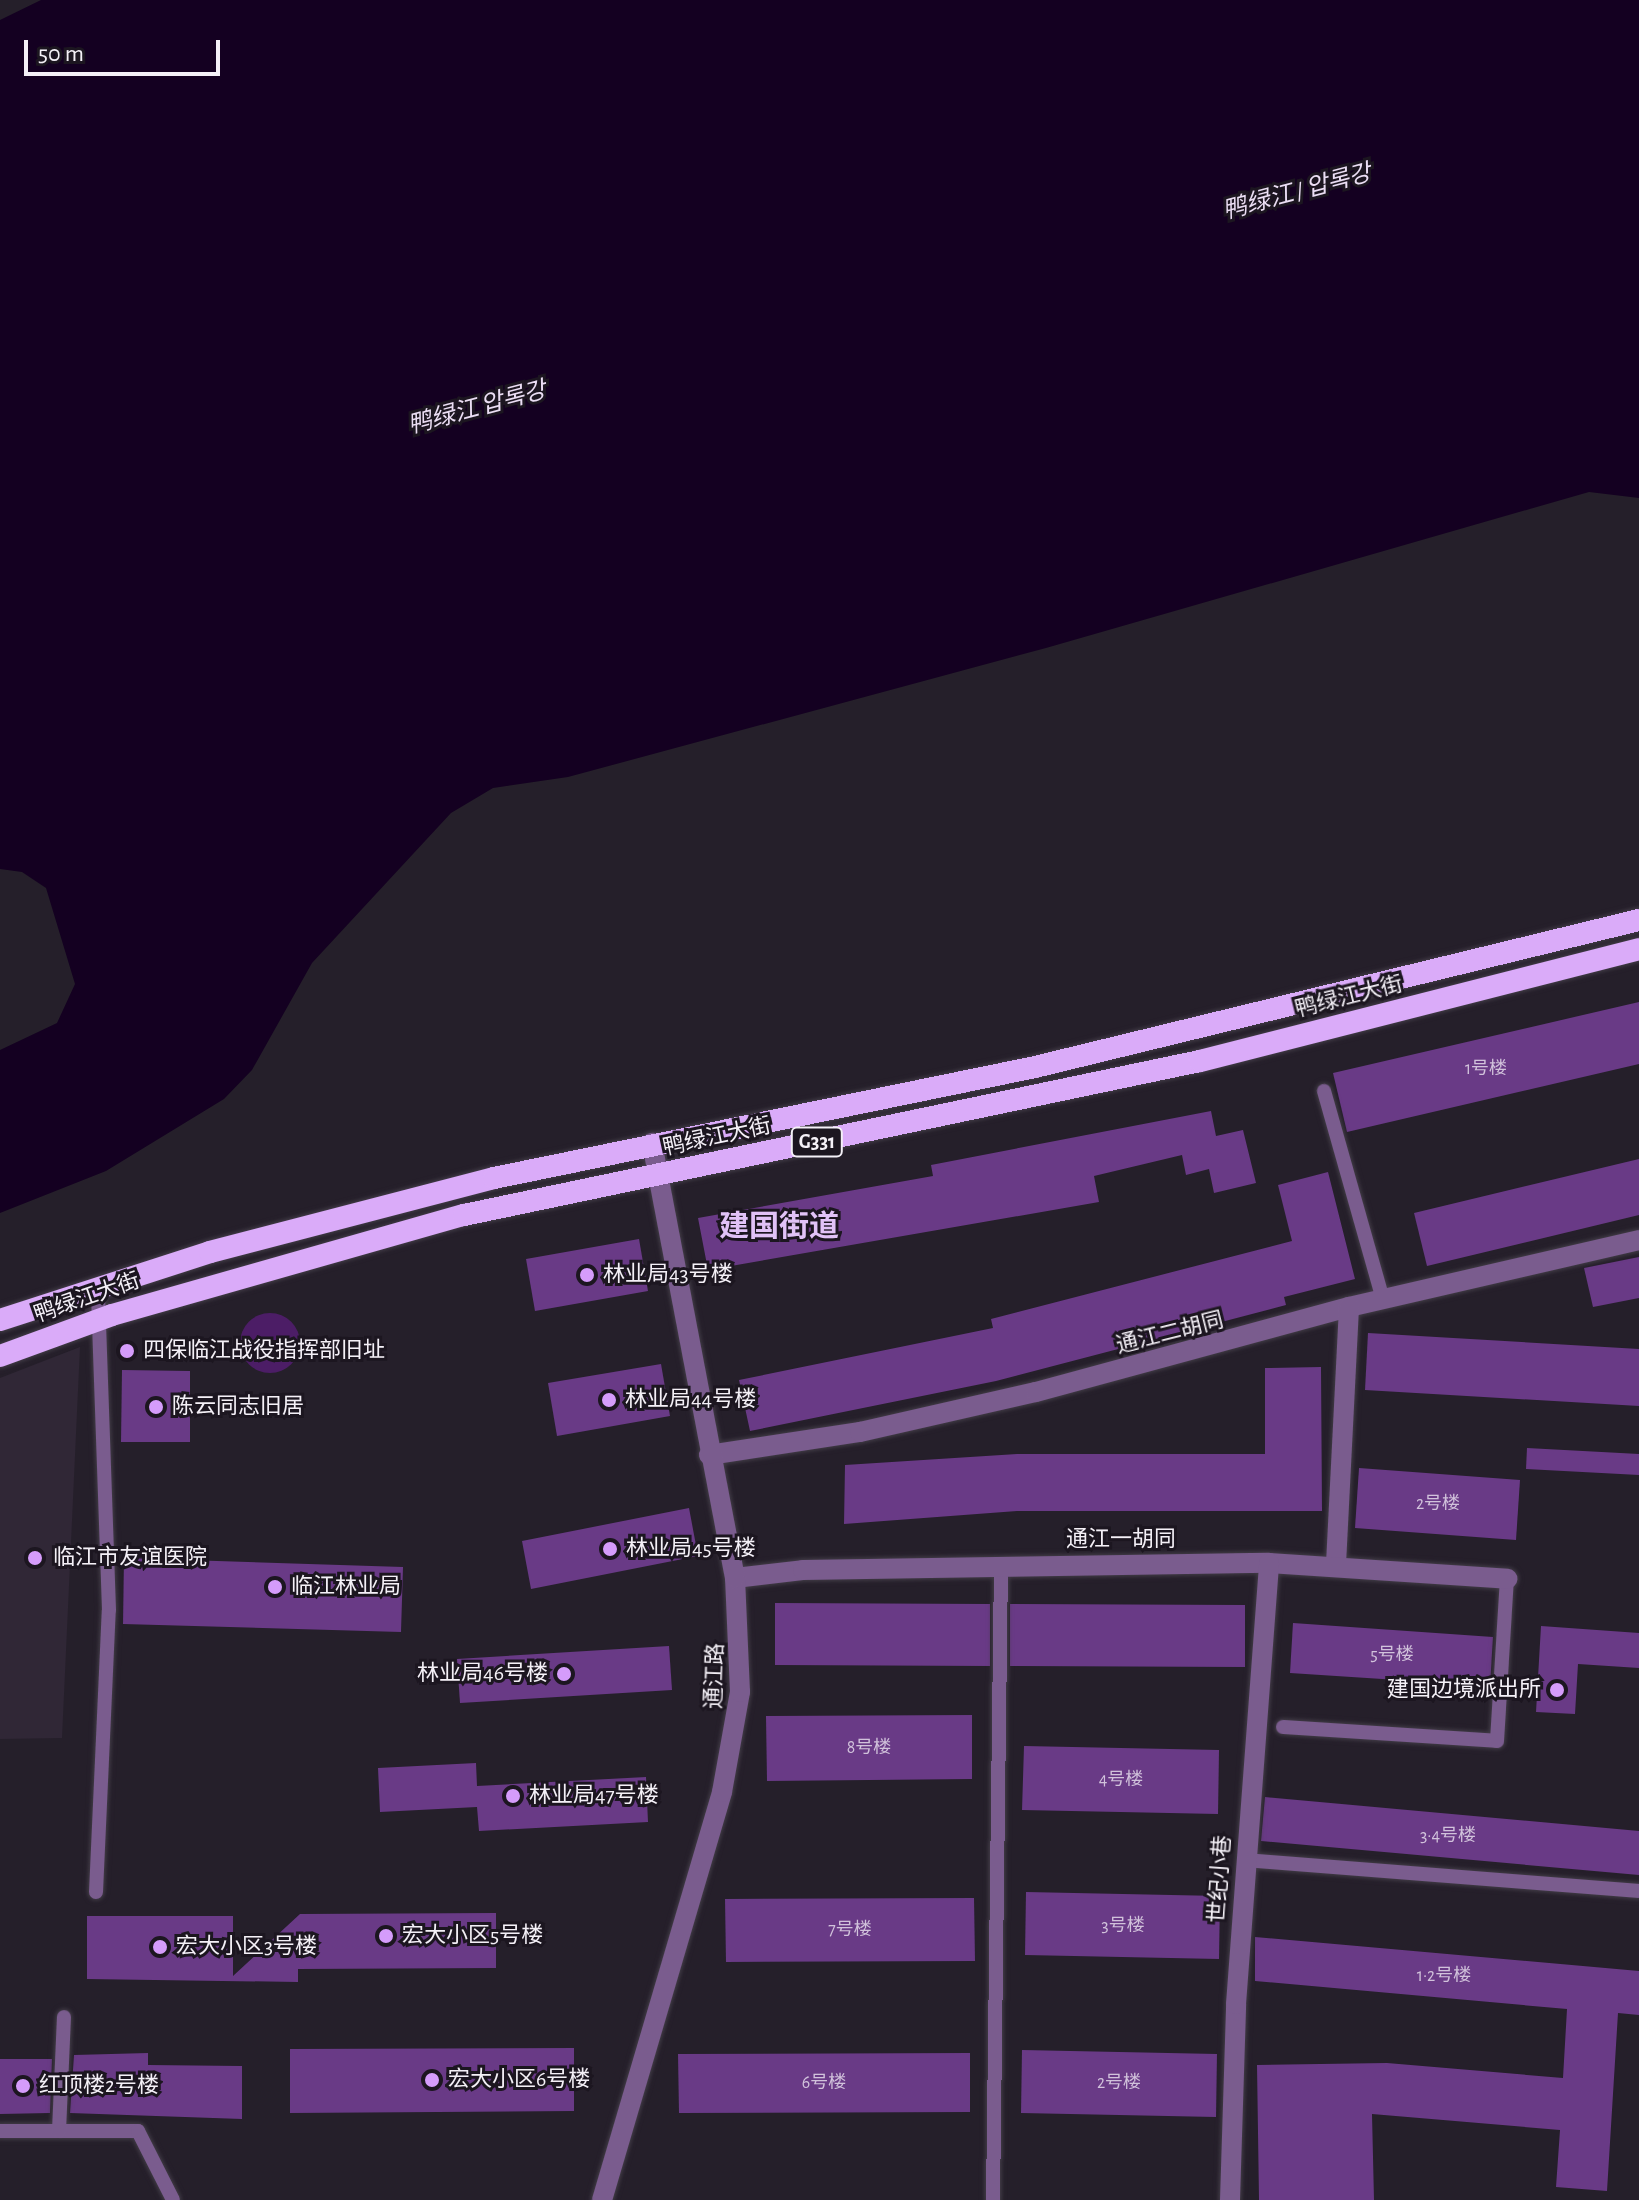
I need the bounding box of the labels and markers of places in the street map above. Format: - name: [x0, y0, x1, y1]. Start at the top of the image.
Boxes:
- place label: 林业局43号楼: [603, 1262, 733, 1288]
- marker: 林业局43号楼: [578, 1266, 596, 1284]
- place label: 四保临江战役指挥部旧址: [143, 1338, 385, 1364]
- marker: 四保临江战役指挥部旧址: [118, 1342, 136, 1360]
- place label: 林业局44号楼: [625, 1387, 756, 1413]
- marker: 林业局44号楼: [600, 1391, 618, 1409]
- place label: 陈云同志旧居: [172, 1394, 304, 1420]
- marker: 陈云同志旧居: [147, 1398, 165, 1416]
- place label: 林业局45号楼: [626, 1536, 756, 1562]
- marker: 林业局45号楼: [601, 1540, 619, 1558]
- place label: 临江市友谊医院: [53, 1545, 207, 1571]
- marker: 临江市友谊医院: [24, 1547, 46, 1569]
- place label: 临江林业局: [291, 1574, 401, 1600]
- marker: 临江林业局: [266, 1578, 284, 1596]
- place label: 林业局46号楼: [417, 1661, 548, 1687]
- marker: 林业局46号楼: [555, 1665, 573, 1683]
- place label: 建国边境派出所: [1387, 1677, 1541, 1703]
- marker: 建国边境派出所: [1548, 1681, 1566, 1699]
- place label: 林业局47号楼: [529, 1783, 659, 1809]
- marker: 林业局47号楼: [504, 1787, 522, 1805]
- place label: 宏大小区5号楼: [402, 1923, 543, 1949]
- marker: 宏大小区5号楼: [377, 1927, 395, 1945]
- place label: 宏大小区3号楼: [176, 1934, 317, 1960]
- marker: 宏大小区3号楼: [151, 1938, 169, 1956]
- place label: 宏大小区6号楼: [448, 2067, 590, 2093]
- marker: 宏大小区6号楼: [423, 2071, 441, 2089]
- place label: 红顶楼2号楼: [39, 2073, 159, 2099]
- marker: 红顶楼2号楼: [14, 2077, 32, 2095]

